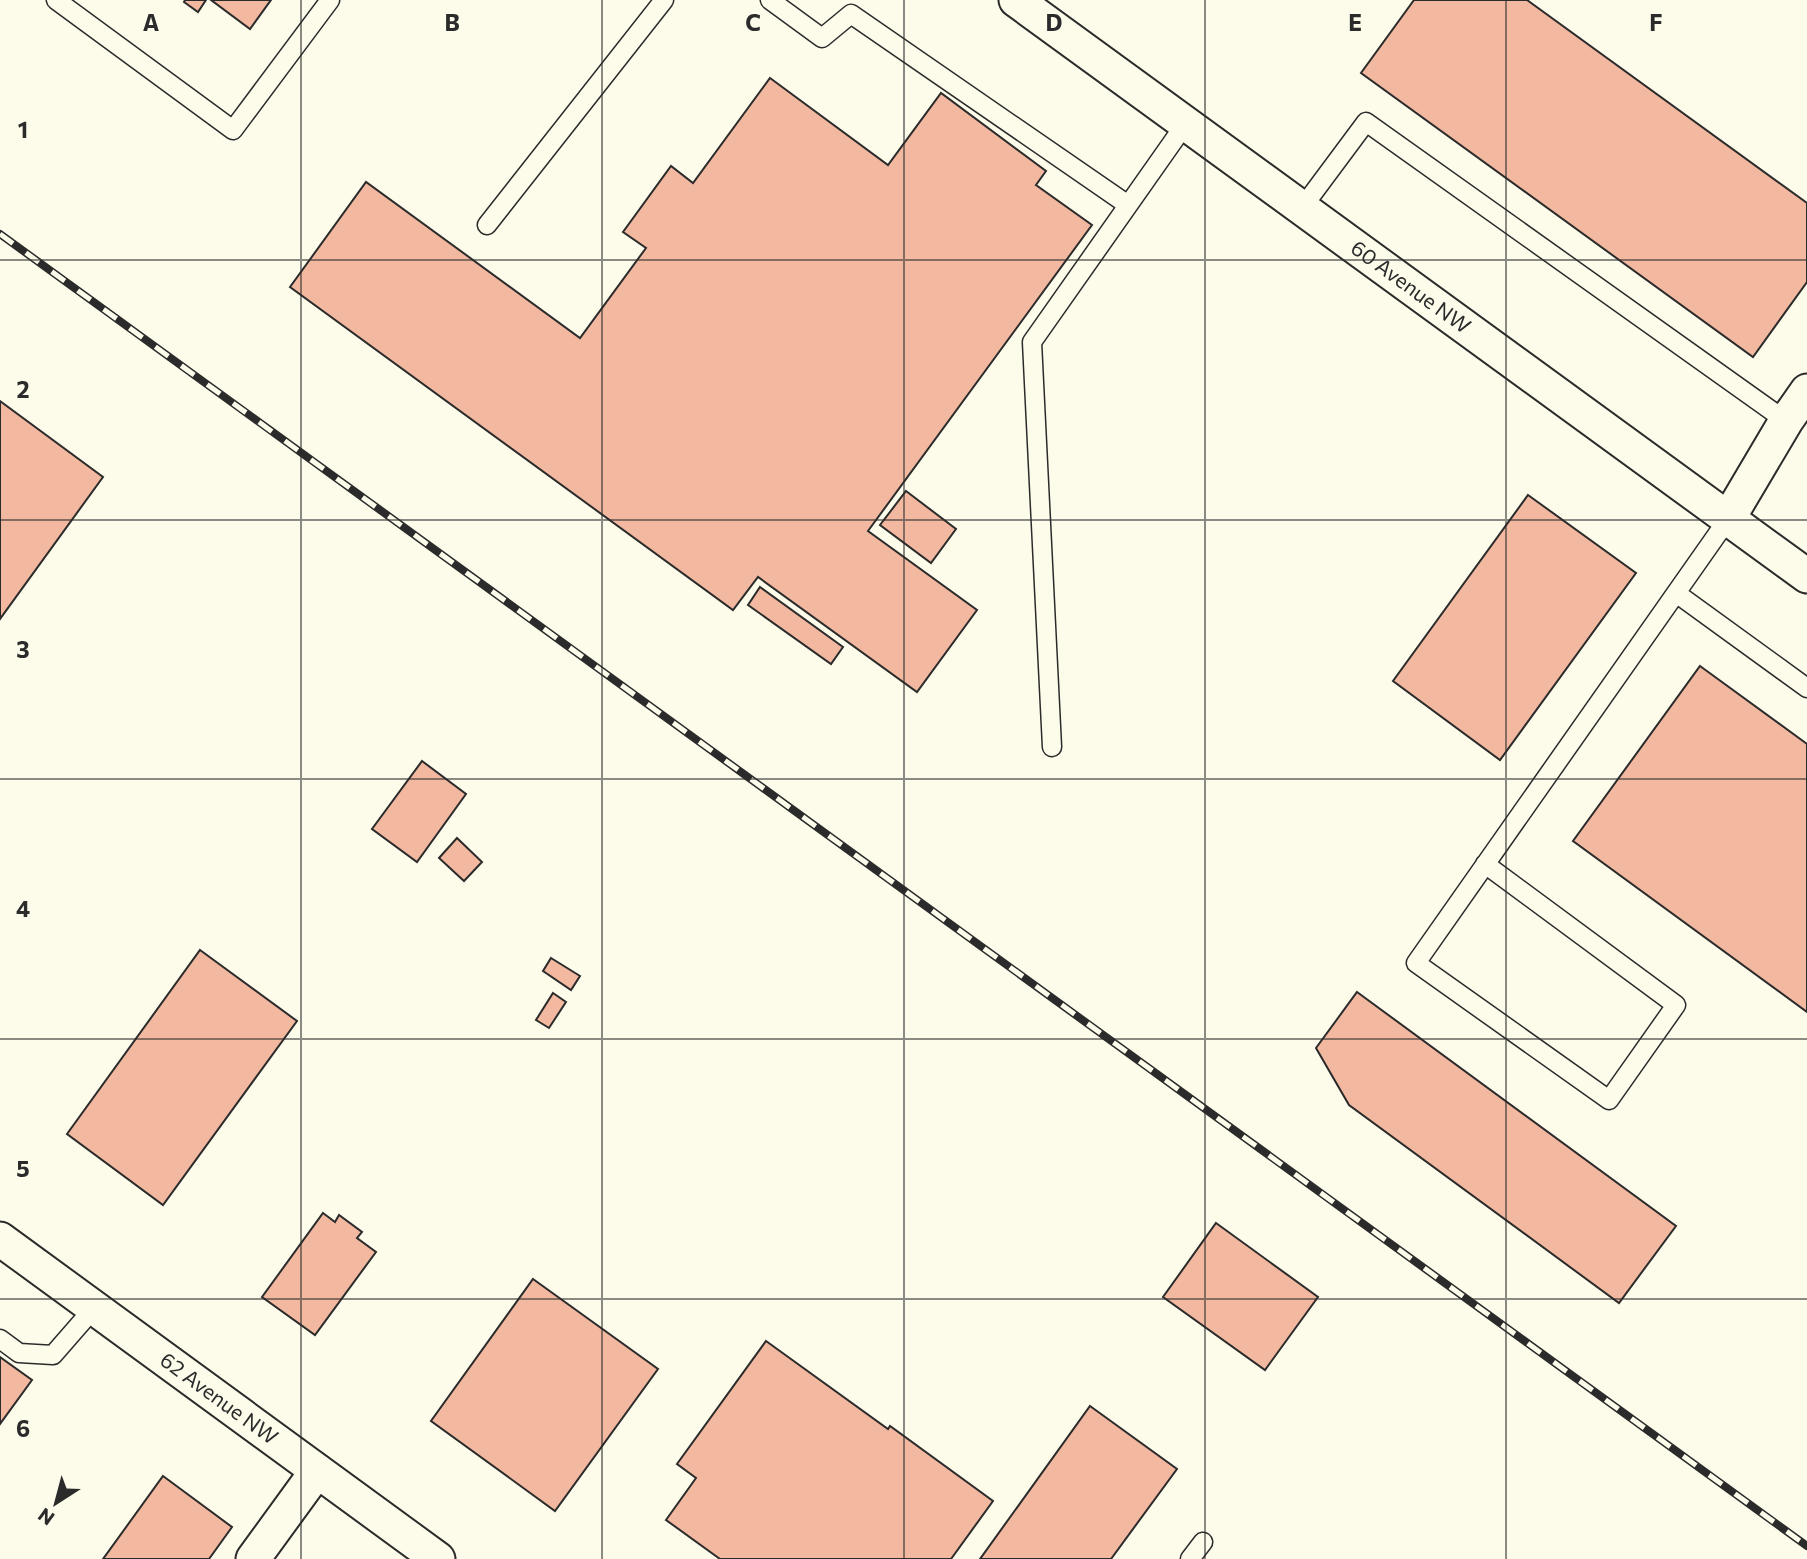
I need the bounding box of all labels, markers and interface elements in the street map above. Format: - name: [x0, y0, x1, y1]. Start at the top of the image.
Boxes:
- text: A: [143, 8, 160, 36]
- text: B: [444, 8, 460, 36]
- text: C: [745, 8, 761, 36]
- text: D: [1046, 8, 1063, 36]
- text: E: [1348, 8, 1362, 36]
- text: F: [1649, 8, 1663, 36]
- text: 1: [18, 115, 28, 143]
- street label: 60 Avenue NW: [1347, 234, 1476, 338]
- text: 2: [16, 375, 30, 403]
- text: 3: [16, 635, 30, 663]
- text: 4: [16, 894, 30, 922]
- text: 5: [16, 1154, 30, 1182]
- street label: 62 Avenue NW: [156, 1346, 283, 1449]
- text: 6: [16, 1414, 30, 1442]
- north arrow: [21, 1468, 91, 1538]
- text: N: [33, 1504, 58, 1531]

